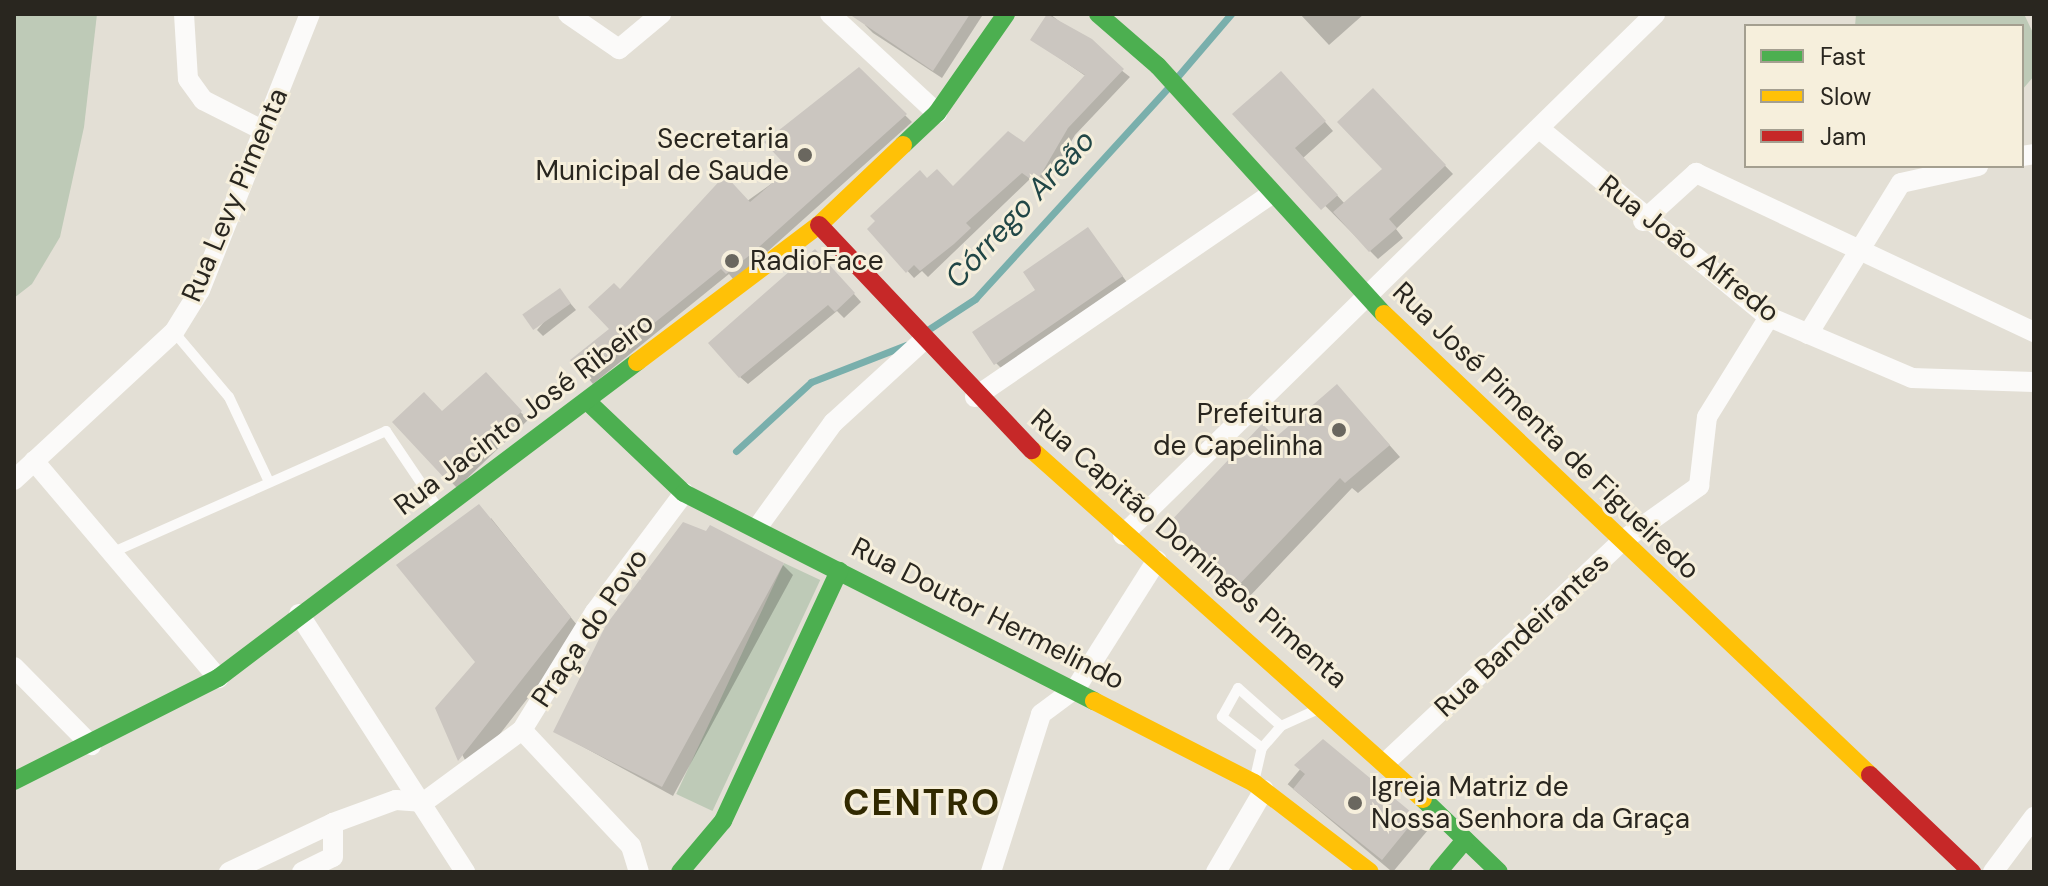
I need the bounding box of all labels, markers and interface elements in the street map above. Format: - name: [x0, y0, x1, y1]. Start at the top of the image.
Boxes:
- legend: [1744, 24, 2024, 168]
- text: Fast: [1820, 41, 1866, 72]
- text: Slow: [1820, 81, 1871, 112]
- street label: Rua Levy Pimenta: [175, 83, 295, 307]
- text: Jam: [1820, 121, 1866, 152]
- place label: Secretaria Municipal de Saude: [536, 122, 789, 188]
- water label: Córrego Areão: [938, 123, 1102, 295]
- marker: Secretaria Municipal de Saude: [796, 146, 814, 164]
- street label: Rua João Alfredo: [1592, 168, 1786, 330]
- place label: RadioFace: [750, 244, 884, 278]
- marker: RadioFace: [721, 250, 743, 272]
- street label: Rua José Pimenta de Figueiredo: [1386, 275, 1706, 587]
- street label: Rua Jacinto José Ribeiro: [388, 305, 660, 523]
- place label: Prefeitura de Capelinha: [1153, 397, 1323, 463]
- street label: Rua Capitão Domingos Pimenta: [1024, 402, 1354, 696]
- marker: Prefeitura de Capelinha: [1330, 421, 1348, 439]
- street label: Rua Doutor Hermelindo: [846, 531, 1130, 697]
- street label: Praça do Povo: [525, 542, 655, 714]
- street label: Rua Bandeirantes: [1428, 546, 1616, 724]
- place label: Igreja Matriz de Nossa Senhora da Graça: [1371, 770, 1690, 836]
- district label: CENTRO: [843, 781, 1001, 825]
- marker: Igreja Matriz de Nossa Senhora da Graça: [1346, 794, 1364, 812]

